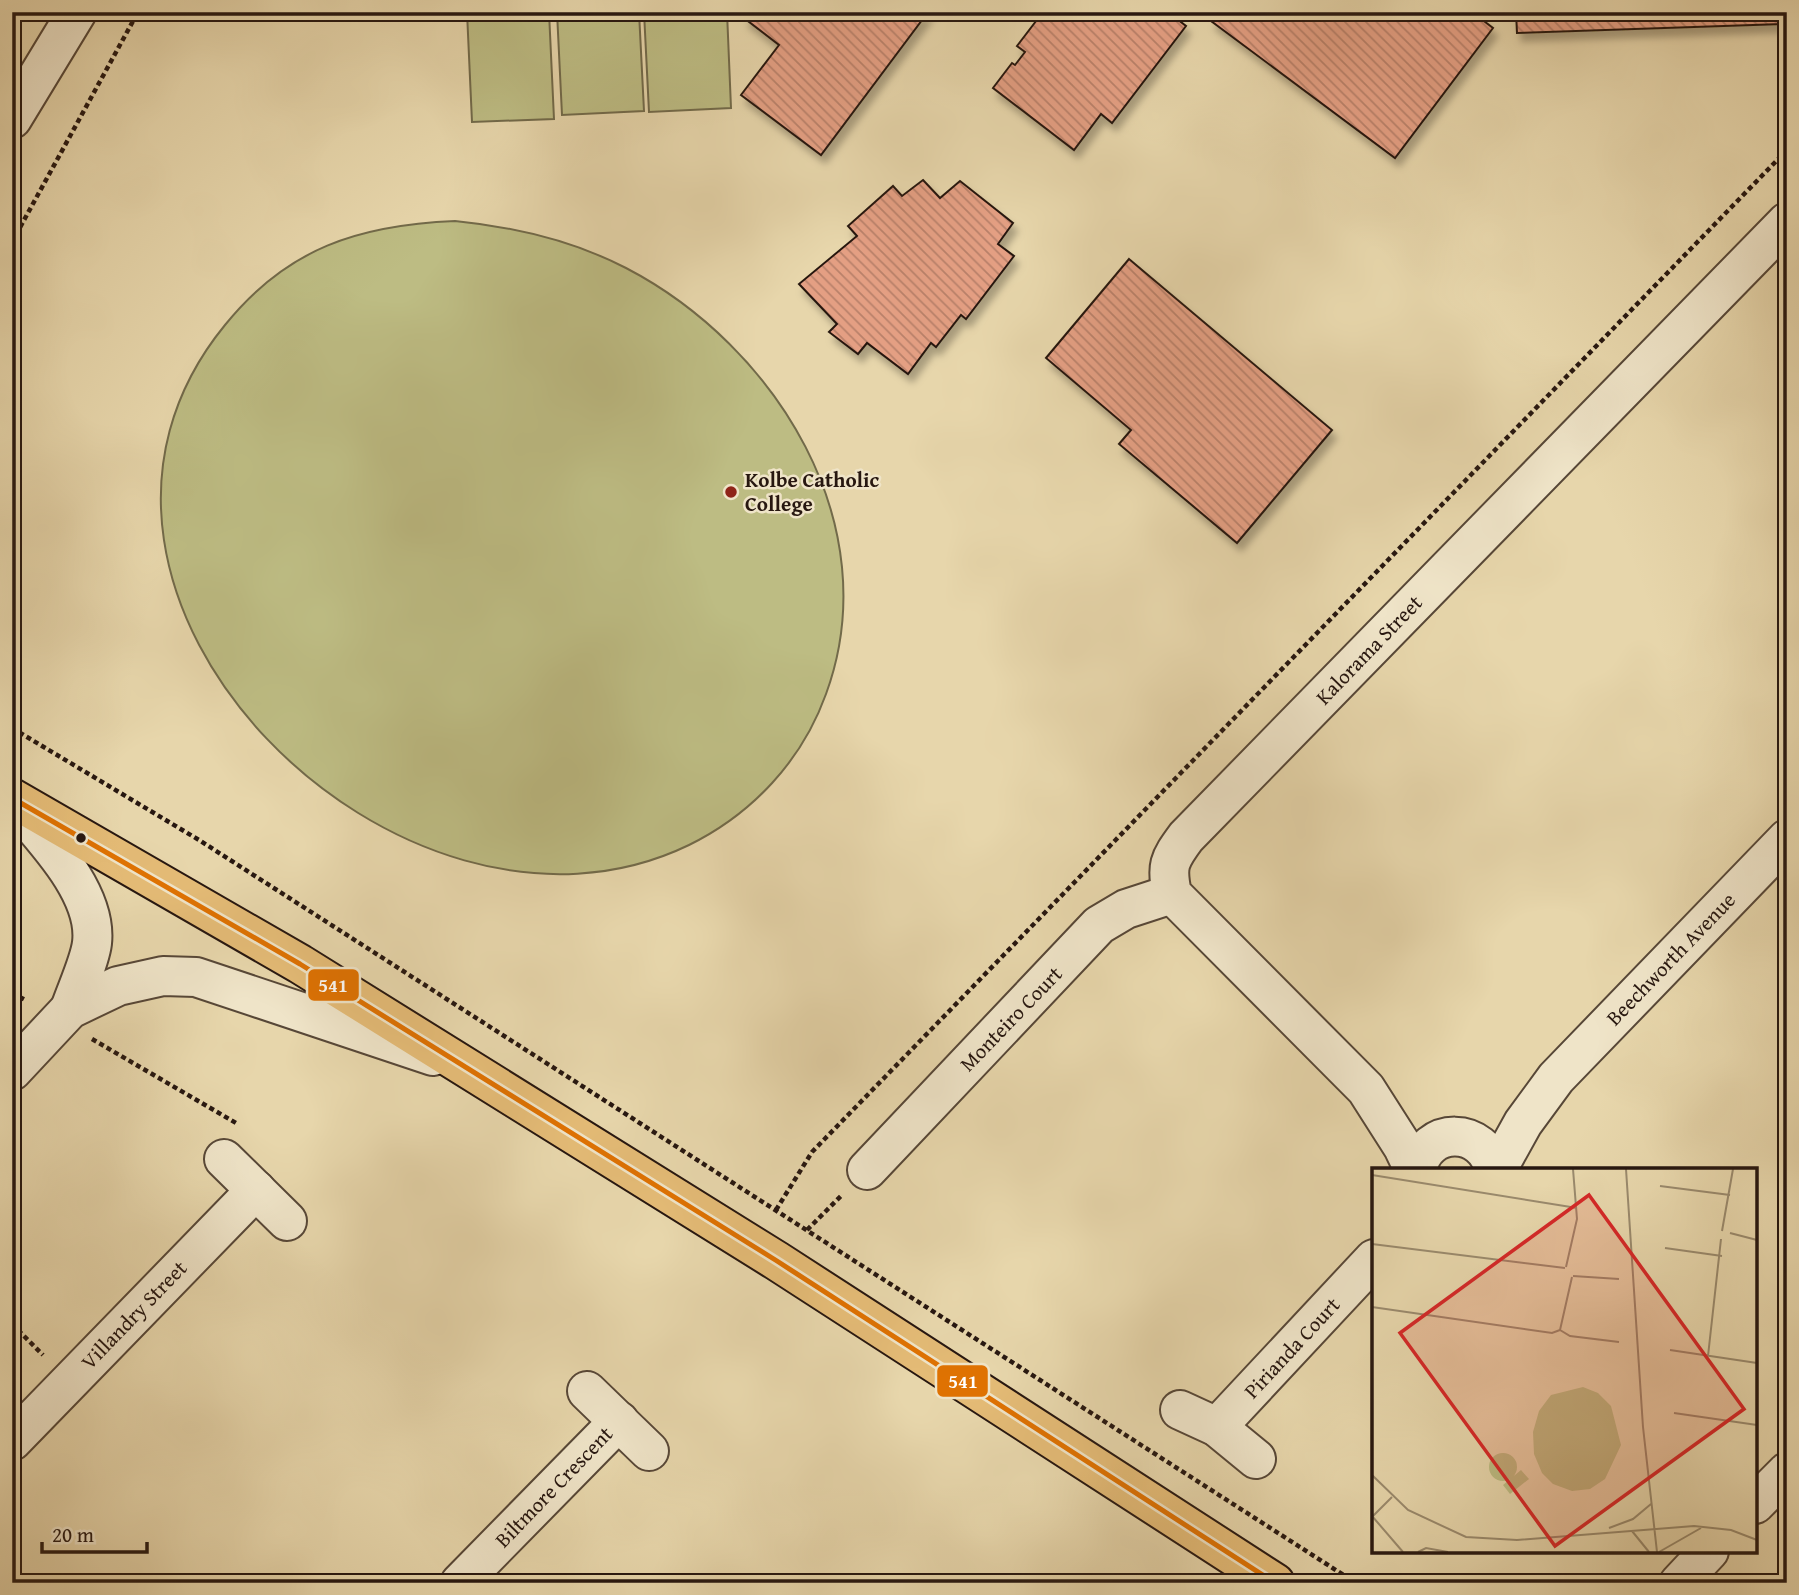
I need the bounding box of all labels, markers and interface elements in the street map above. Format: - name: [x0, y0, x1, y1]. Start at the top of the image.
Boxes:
- place label: Kolbe Catholic College: [745, 464, 880, 519]
- marker: Kolbe Catholic College: [723, 484, 739, 500]
- street label: Kalorama Street: [1308, 587, 1430, 712]
- unlabelled marker: [74, 831, 88, 845]
- street label: Beechworth Avenue: [1599, 885, 1743, 1032]
- street label: Monteiro Court: [952, 959, 1069, 1078]
- line badge: 541: [307, 968, 360, 1002]
- text: 541: [318, 971, 348, 999]
- inset map: [1372, 1168, 1757, 1553]
- street label: Villandry Street: [73, 1253, 194, 1376]
- street label: Pirianda Court: [1236, 1290, 1347, 1405]
- line badge: 541: [936, 1364, 989, 1398]
- text: 541: [948, 1367, 978, 1395]
- street label: Biltmore Crescent: [488, 1419, 620, 1554]
- scale bar: [42, 1511, 147, 1555]
- text: 20 m: [52, 1519, 94, 1550]

